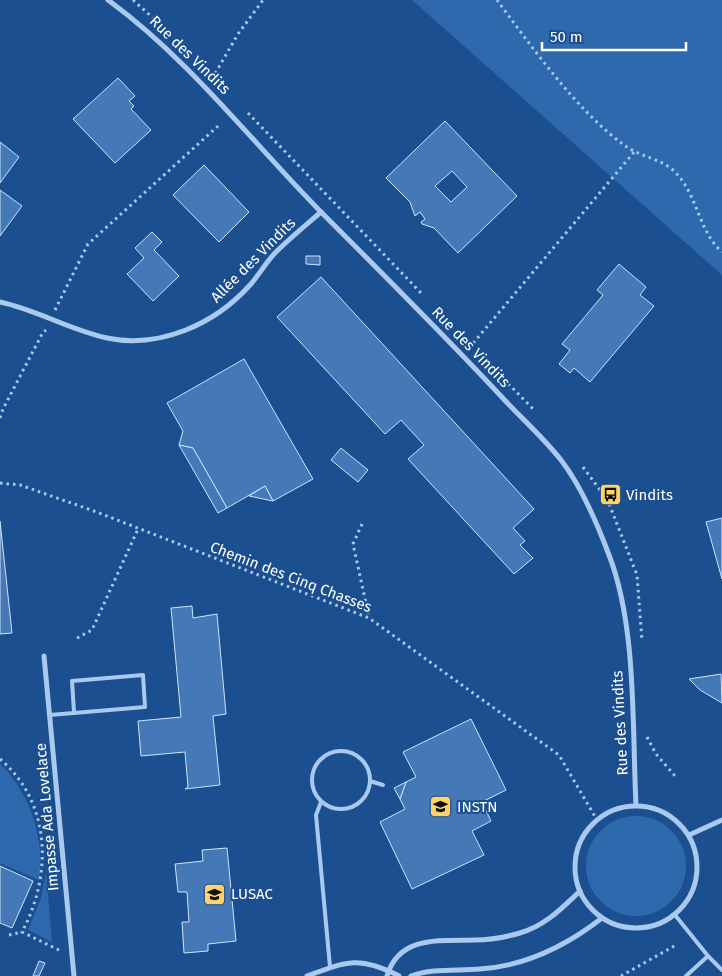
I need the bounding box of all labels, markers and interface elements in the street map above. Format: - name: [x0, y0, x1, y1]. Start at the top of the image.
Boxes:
- street label: Rue des Vindits: [146, 12, 234, 98]
- scale bar: [542, 20, 686, 52]
- text: 50 m: [550, 28, 583, 46]
- street label: Allée des Vindits: [207, 214, 299, 306]
- street label: Rue des Vindits: [428, 303, 514, 391]
- bus stop icon: Vindits: [598, 483, 622, 507]
- place label: Vindits: [626, 486, 673, 504]
- street label: Chemin des Cinq Chasses: [208, 538, 374, 616]
- street label: Rue des Vindits: [608, 670, 632, 776]
- street label: Impasse Ada Lovelace: [32, 742, 62, 892]
- school or university icon: INSTN: [429, 795, 453, 819]
- place label: INSTN: [457, 798, 498, 816]
- school or university icon: LUSAC: [203, 882, 227, 906]
- place label: LUSAC: [231, 885, 273, 903]

